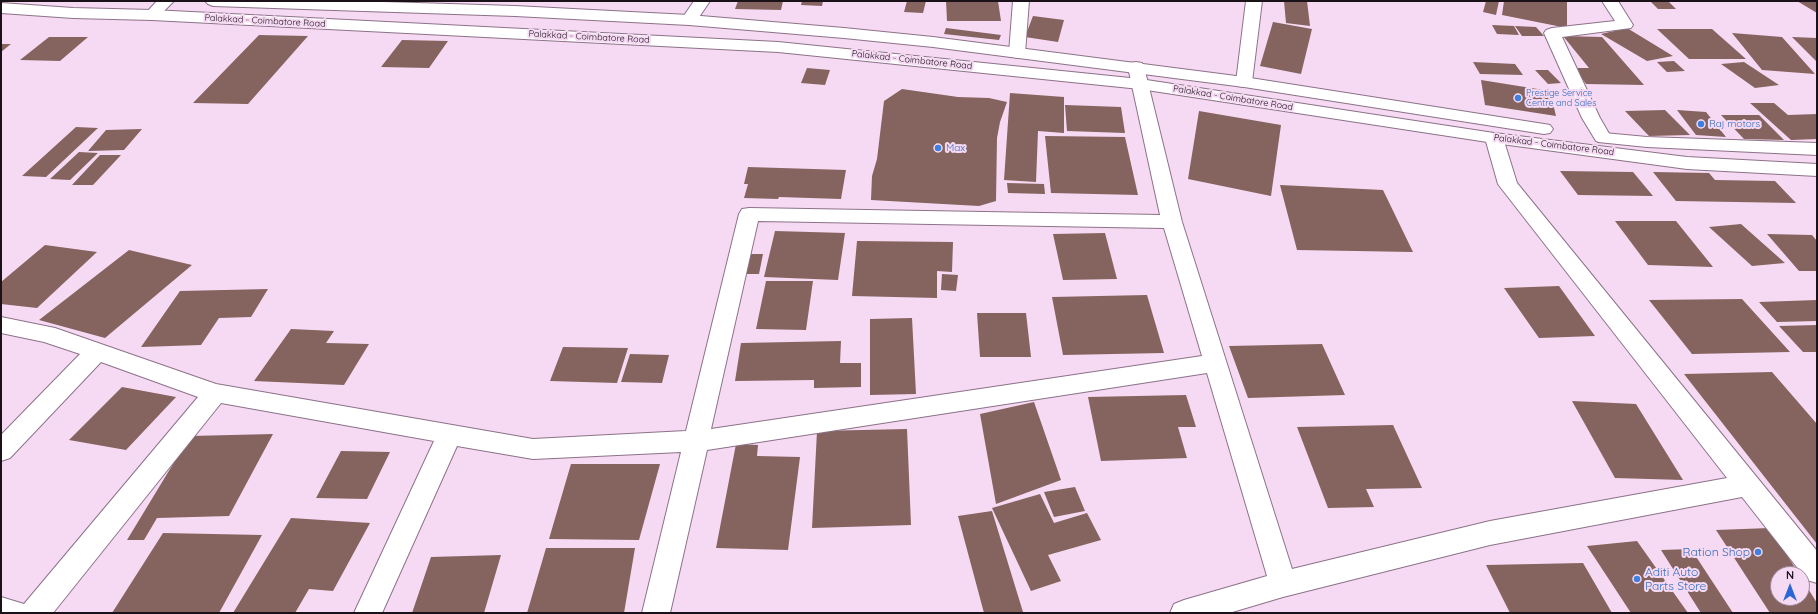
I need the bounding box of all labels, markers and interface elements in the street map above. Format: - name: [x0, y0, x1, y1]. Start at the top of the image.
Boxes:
- street label: Palakkad - Coimbatore Road: [204, 12, 326, 30]
- street label: Palakkad - Coimbatore Road: [528, 28, 650, 46]
- street label: Palakkad - Coimbatore Road: [851, 48, 973, 72]
- street label: Palakkad - Coimbatore Road: [1172, 83, 1294, 113]
- place label: Prestige Service Centre and Sales: [1526, 88, 1596, 109]
- marker: Prestige Service Centre and Sales: [1513, 93, 1523, 103]
- place label: Raj motors: [1709, 118, 1760, 130]
- marker: Raj motors: [1696, 119, 1706, 129]
- street label: Palakkad - Coimbatore Road: [1493, 132, 1615, 158]
- place label: Max: [946, 142, 965, 154]
- marker: Max: [933, 143, 943, 153]
- place label: Ration Shop: [1682, 545, 1750, 559]
- marker: Ration Shop: [1753, 547, 1763, 557]
- place label: Aditi Auto Parts Store: [1645, 565, 1706, 593]
- north arrow: [1770, 566, 1810, 606]
- text: N: [1786, 568, 1794, 582]
- marker: Aditi Auto Parts Store: [1632, 574, 1642, 584]

